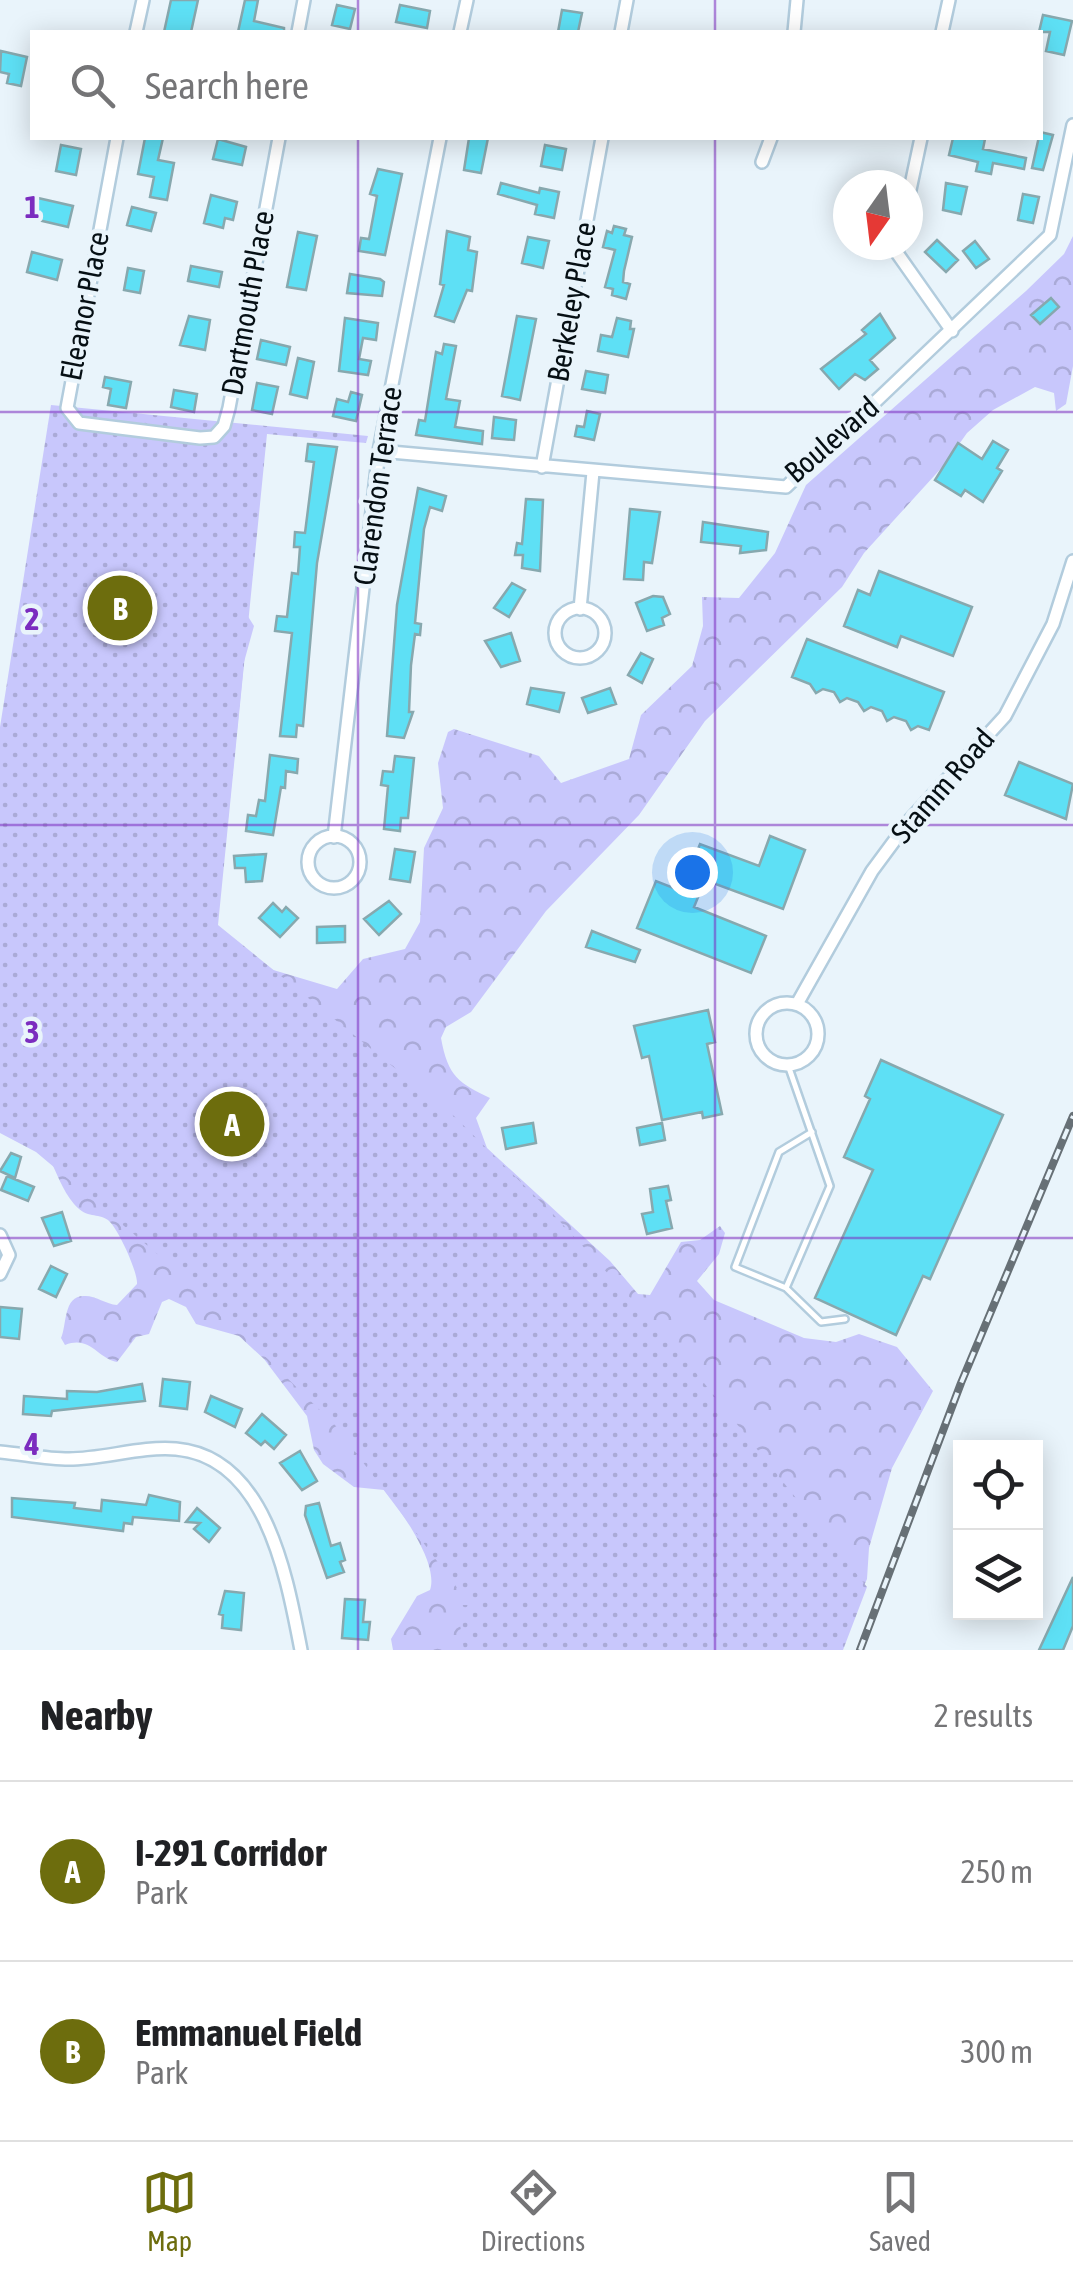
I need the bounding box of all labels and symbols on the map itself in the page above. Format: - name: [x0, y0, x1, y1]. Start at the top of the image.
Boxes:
- north arrow: [833, 170, 923, 260]
- text: 1: [24, 188, 40, 225]
- street label: Dartmouth Place: [214, 208, 280, 398]
- street label: Berkeley Place: [540, 219, 602, 384]
- street label: Eleanor Place: [53, 228, 115, 383]
- street label: Clarendon Terrace: [346, 384, 408, 587]
- street label: Boulevard: [778, 389, 885, 489]
- pin: B: [88, 570, 152, 646]
- text: 2: [24, 600, 40, 637]
- street label: Stamm Road: [884, 721, 1001, 849]
- your location: [667, 847, 718, 898]
- text: 3: [24, 1013, 40, 1050]
- pin: A: [200, 1086, 264, 1162]
- text: 4: [23, 1425, 40, 1462]

